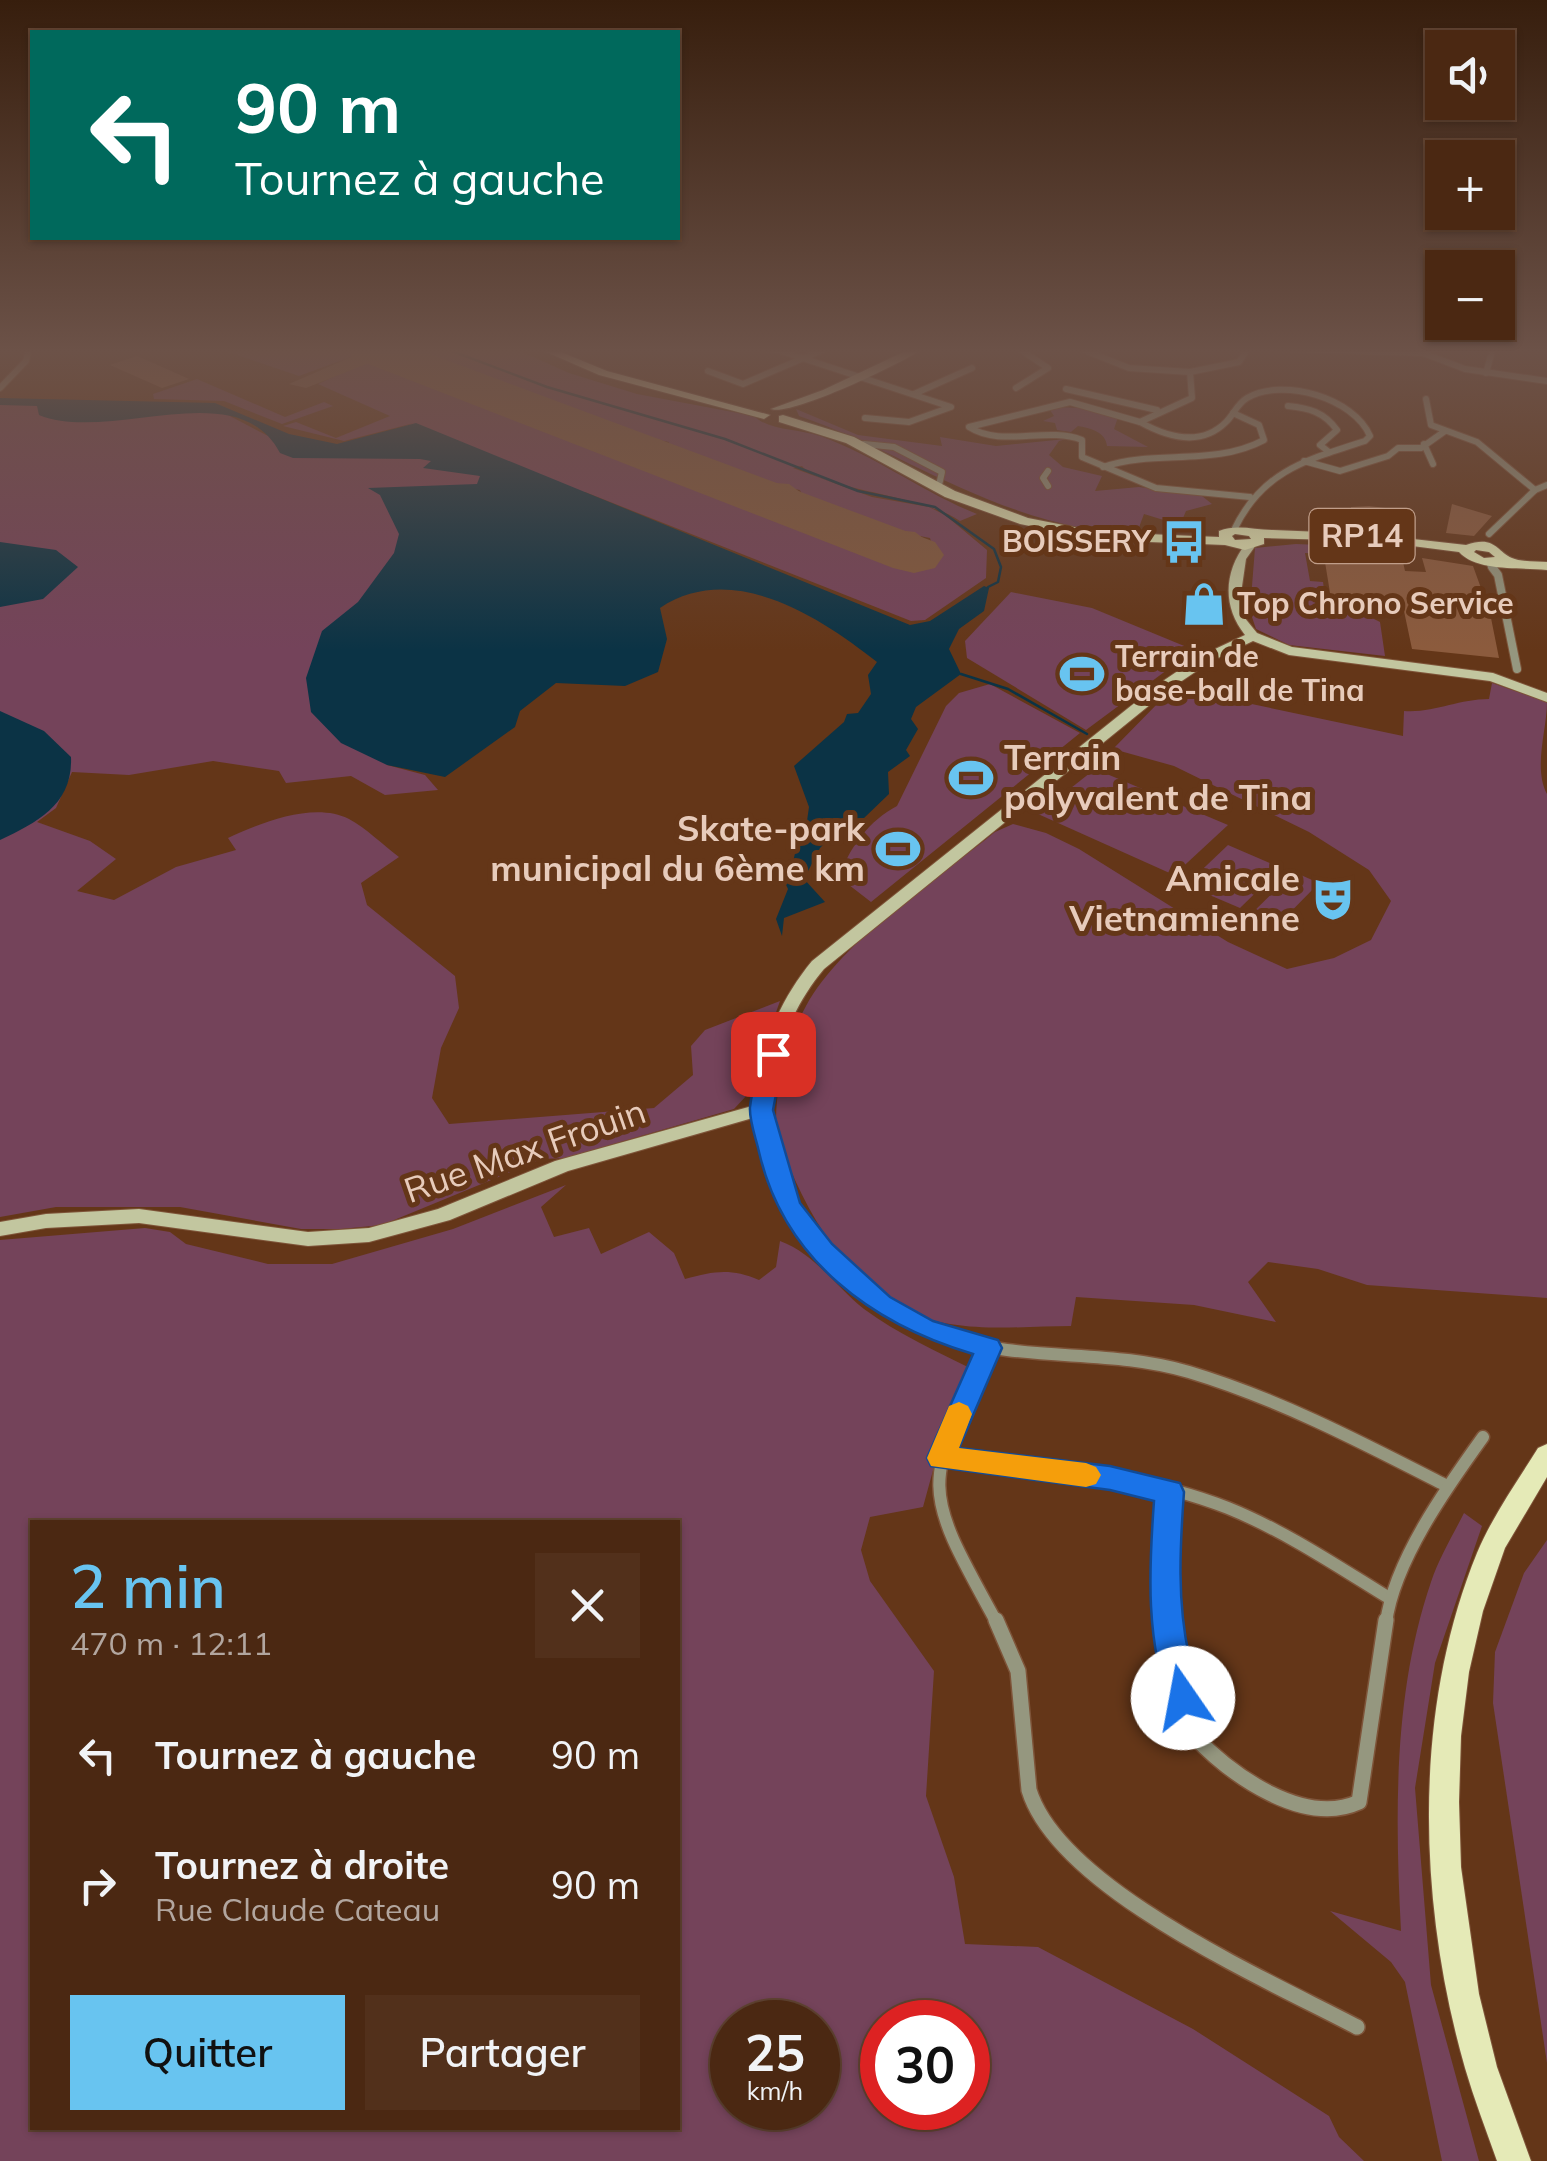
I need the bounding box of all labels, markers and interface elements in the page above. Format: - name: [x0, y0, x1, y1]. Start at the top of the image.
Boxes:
- map controls: [1425, 30, 1515, 340]
- button: sound: [1425, 30, 1515, 120]
- text: 90 m: [235, 63, 401, 151]
- icon: left: [70, 70, 200, 200]
- button: +: [1425, 140, 1515, 230]
- text: Tournez à gauche: [235, 150, 605, 206]
- button: −: [1425, 250, 1515, 340]
- road number: RP14: [1310, 509, 1414, 563]
- bus stop icon: BOISSERY: [1160, 518, 1208, 566]
- place label: BOISSERY: [1002, 522, 1152, 560]
- shop icon: Top Chrono Service: [1180, 580, 1228, 628]
- place label: Top Chrono Service: [1237, 584, 1514, 622]
- place label: Terrain de base-ball de Tina: [1115, 637, 1365, 709]
- sports icon: Terrain de base-ball de Tina: [1058, 650, 1106, 698]
- place label: Terrain polyvalent de Tina: [1004, 735, 1312, 819]
- sports icon: Terrain polyvalent de Tina: [947, 754, 995, 802]
- place label: Skate-park municipal du 6ème km: [490, 806, 866, 890]
- sports icon: Skate-park municipal du 6ème km: [874, 825, 922, 873]
- place label: Amicale Vietnamienne: [1068, 856, 1300, 940]
- theatre icon: Amicale Vietnamienne: [1309, 875, 1357, 923]
- pin: [731, 1012, 816, 1097]
- icon: arrive: [746, 1027, 801, 1082]
- street label: Rue Max Frouin: [398, 1088, 651, 1212]
- text: 2 min: [70, 1548, 226, 1623]
- button: close: [535, 1553, 640, 1658]
- text: 470 m · 12:11: [70, 1623, 272, 1663]
- position arrow: [1131, 1646, 1235, 1750]
- icon: left: [70, 1728, 125, 1783]
- text: Tournez à gauche: [155, 1731, 476, 1779]
- text: 90 m: [551, 1731, 640, 1779]
- text: Tournez à droite: [155, 1841, 449, 1889]
- icon: right: [70, 1858, 125, 1913]
- text: 90 m: [551, 1861, 640, 1909]
- text: Rue Claude Cateau: [155, 1889, 440, 1929]
- button: Quitter: [70, 1995, 345, 2110]
- button: Partager: [365, 1995, 640, 2110]
- speed limit sign: 30: [860, 2000, 990, 2130]
- text: 25: [745, 2021, 805, 2084]
- text: km/h: [747, 2075, 803, 2106]

